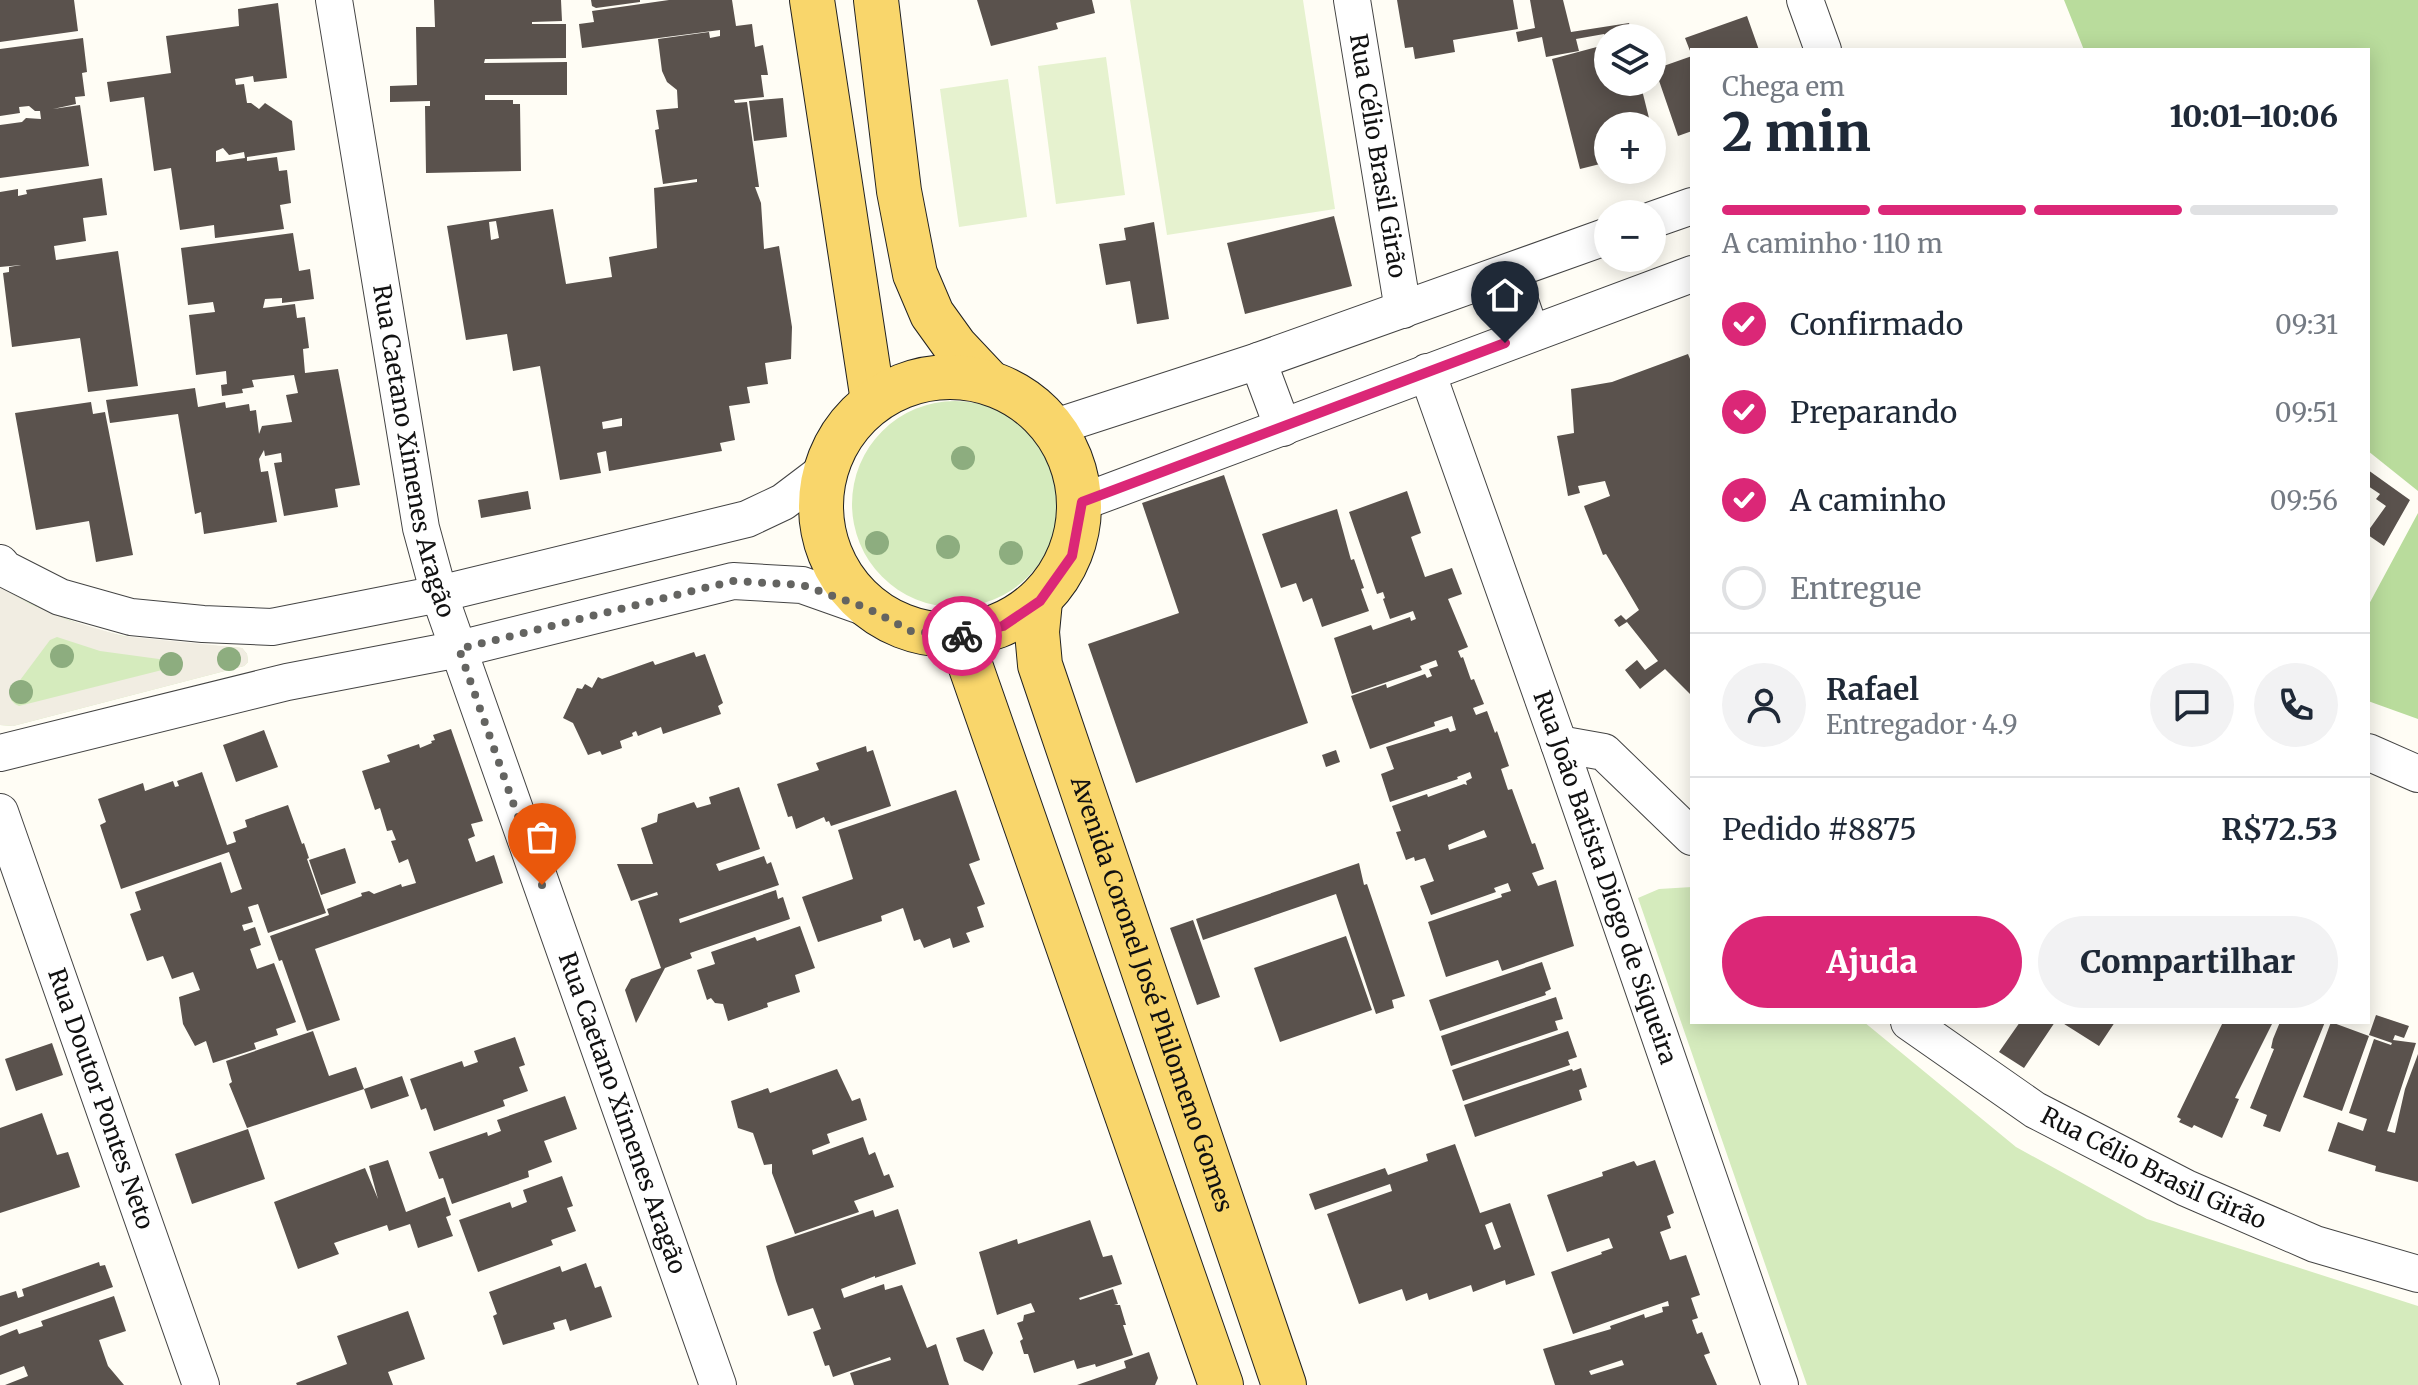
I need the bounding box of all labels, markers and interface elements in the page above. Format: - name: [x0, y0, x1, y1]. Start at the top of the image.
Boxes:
- map controls: [1594, 24, 1666, 272]
- button: layers: [1594, 24, 1666, 96]
- street label: Rua Célio Brasil Girão: [1343, 31, 1413, 280]
- text: Chega em: [1722, 70, 1845, 103]
- text: 10:01–10:06: [2169, 97, 2338, 135]
- text: 2 min: [1722, 100, 1871, 165]
- button: +: [1594, 112, 1666, 184]
- button: −: [1594, 200, 1666, 272]
- text: A caminho · 110 m: [1722, 227, 1943, 260]
- pin: [1471, 261, 1539, 343]
- icon: home: [1483, 273, 1527, 317]
- street label: Rua Caetano Ximenes Aragão: [366, 282, 462, 621]
- icon: check: [1722, 302, 1766, 346]
- text: Confirmado: [1790, 305, 1963, 343]
- text: 09:31: [2275, 308, 2338, 341]
- icon: check: [1722, 390, 1766, 434]
- text: Preparando: [1790, 393, 1957, 431]
- text: 09:51: [2275, 396, 2338, 429]
- icon: check: [1722, 478, 1766, 522]
- text: A caminho: [1790, 481, 1946, 519]
- text: 09:56: [2270, 484, 2338, 517]
- text: Entregue: [1790, 569, 1921, 607]
- courier: [922, 596, 1002, 676]
- icon: bike: [940, 614, 984, 658]
- button: person: [1722, 663, 1806, 747]
- button: chat: [2150, 663, 2234, 747]
- button: phone: [2254, 663, 2338, 747]
- text: Rafael: [1826, 670, 1919, 708]
- street label: Rua João Batista Diogo de Siqueira: [1526, 687, 1684, 1068]
- text: Entregador · 4.9: [1826, 708, 2018, 741]
- street label: Avenida Coronel José Philomeno Gomes: [1064, 771, 1240, 1216]
- pin: [508, 803, 576, 885]
- text: Pedido #8875: [1722, 810, 1917, 848]
- text: R$72.53: [2221, 810, 2338, 848]
- icon: bag: [520, 815, 564, 859]
- button: Ajuda: [1722, 916, 2022, 1008]
- button: Compartilhar: [2038, 916, 2338, 1008]
- street label: Rua Caetano Ximenes Aragão: [552, 948, 694, 1278]
- street label: Rua Doutor Pontes Neto: [41, 964, 161, 1233]
- street label: Rua Célio Brasil Girão: [2036, 1100, 2271, 1236]

